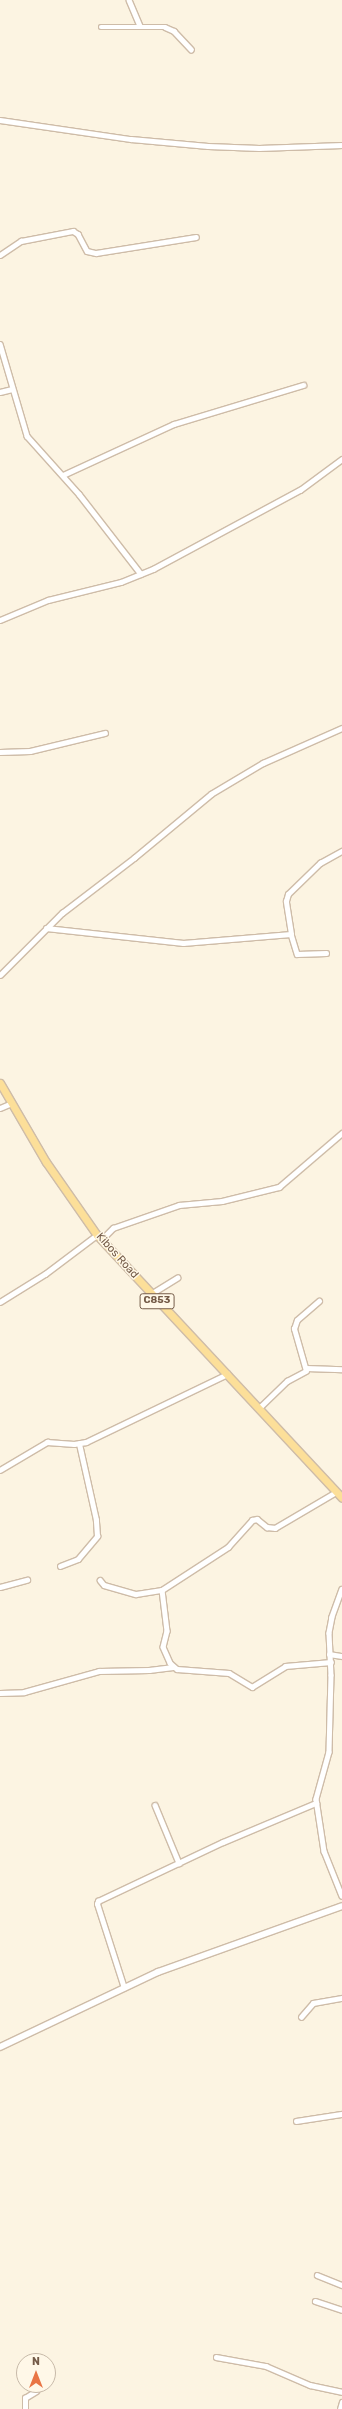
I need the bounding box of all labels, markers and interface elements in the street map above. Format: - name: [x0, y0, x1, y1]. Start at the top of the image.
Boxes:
- street label: Kibos Road: [93, 1231, 141, 1281]
- road number: C853: [139, 1293, 175, 1309]
- north arrow: [16, 2353, 56, 2393]
- text: N: [32, 2355, 40, 2368]

